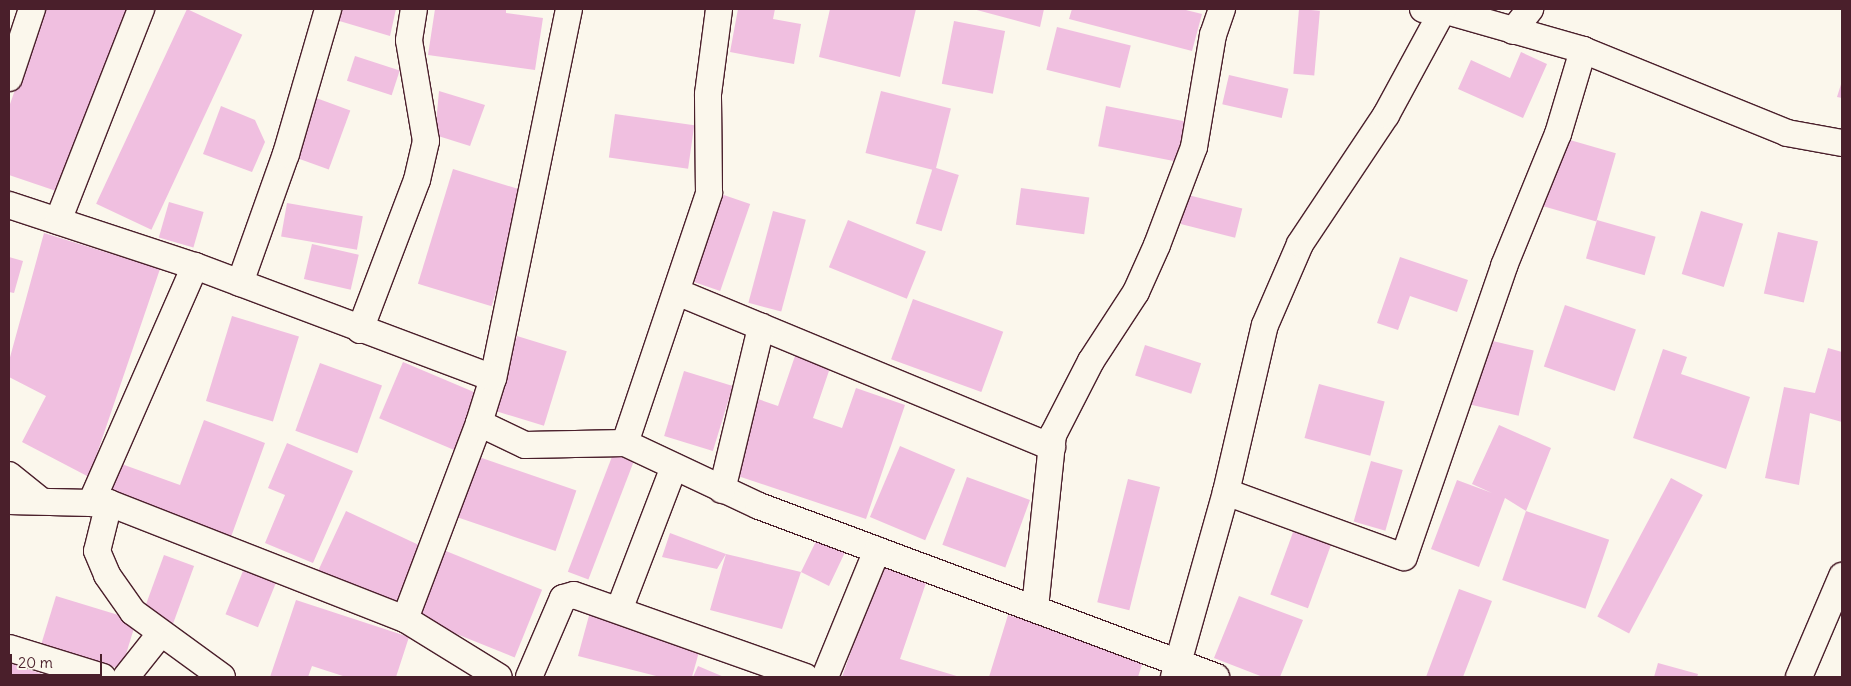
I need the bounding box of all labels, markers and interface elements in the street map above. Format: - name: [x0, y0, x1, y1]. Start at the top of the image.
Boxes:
- scale bar: [12, 644, 105, 676]
- text: 20 m: [18, 653, 53, 672]

